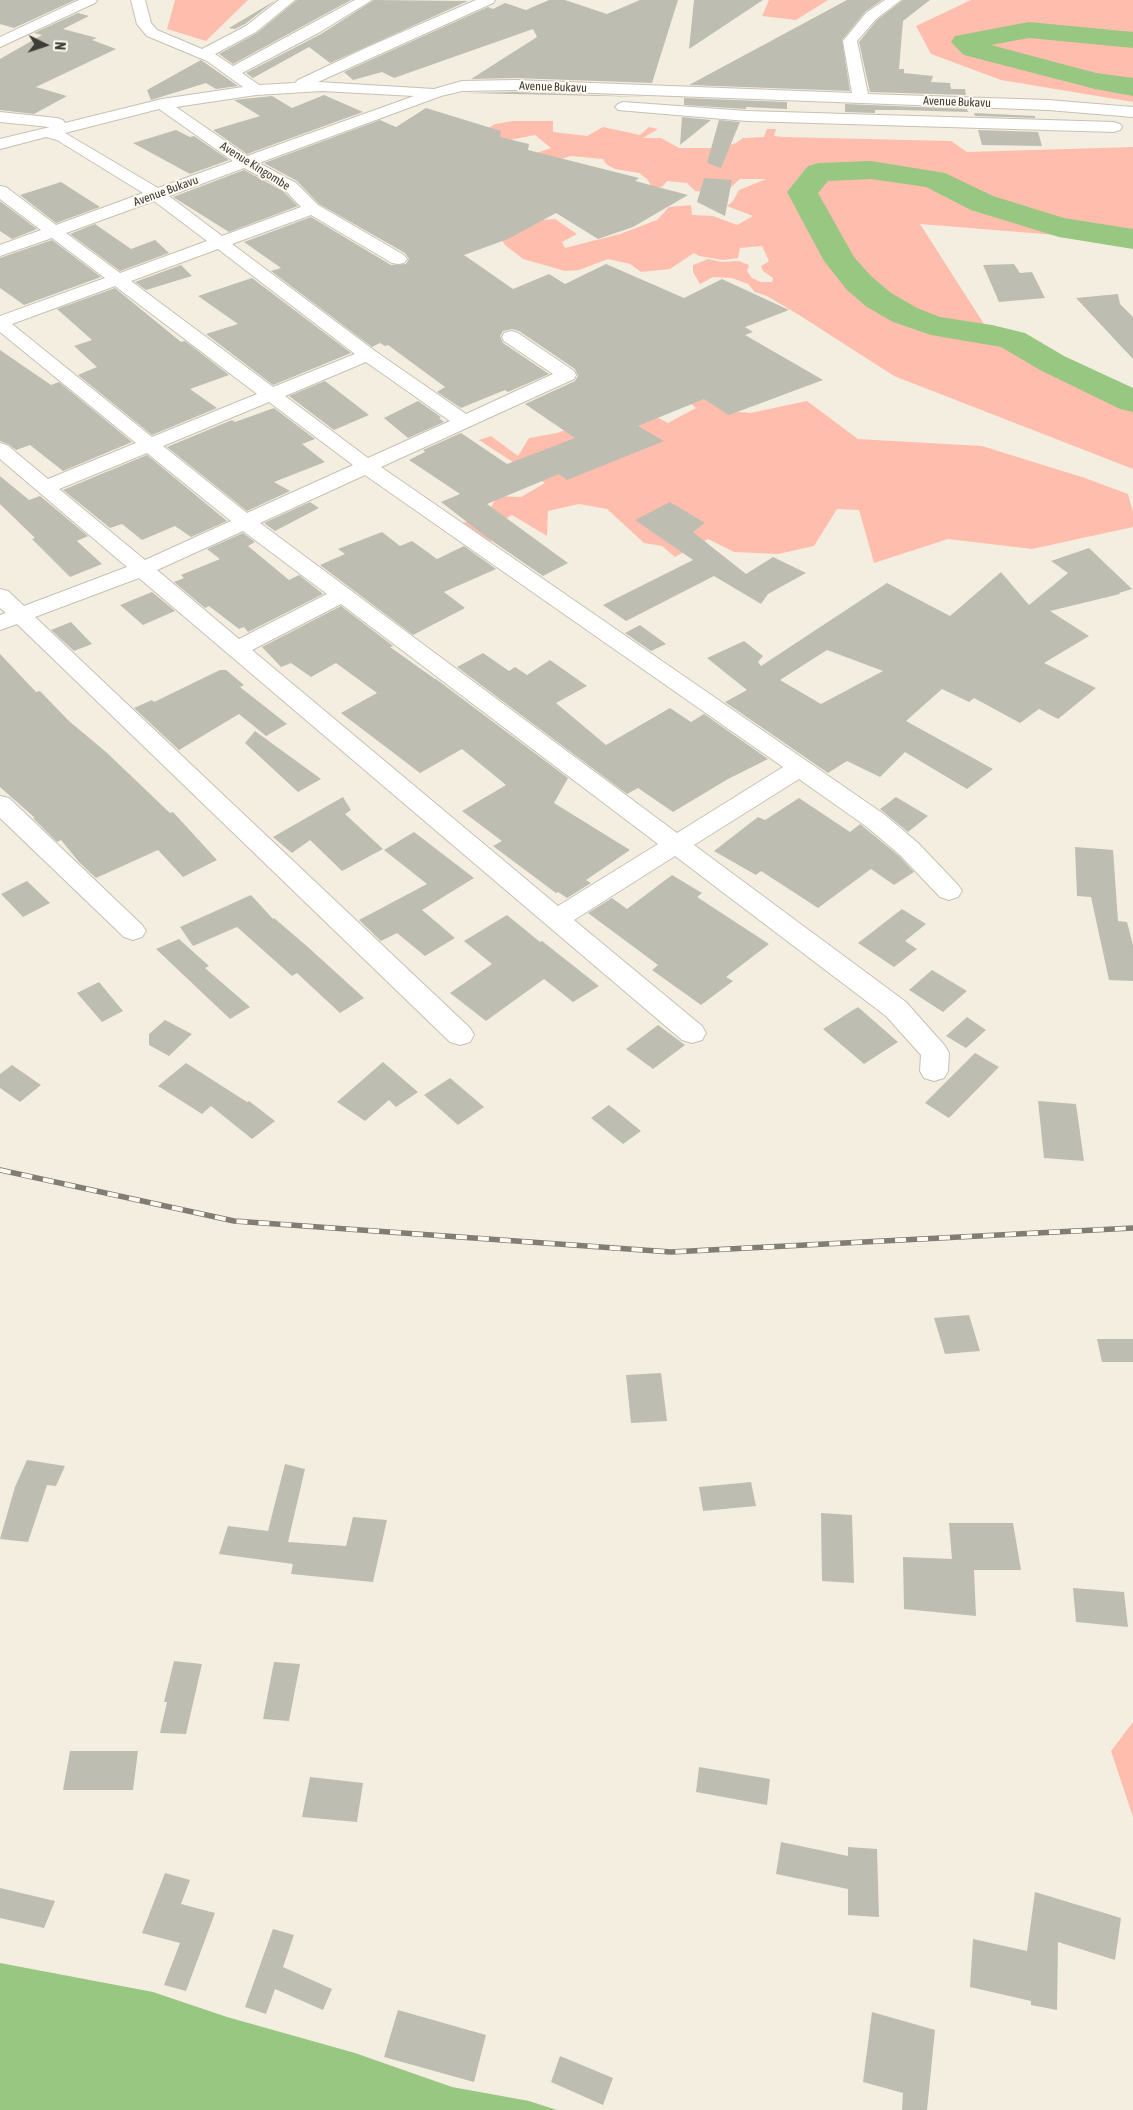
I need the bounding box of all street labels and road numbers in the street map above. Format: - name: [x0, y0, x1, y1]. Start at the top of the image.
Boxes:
- street label: Avenue Bukavu: [519, 79, 587, 95]
- street label: Avenue Bukavu: [923, 94, 991, 110]
- street label: Avenue Kingombe: [217, 139, 293, 193]
- street label: Avenue Bukavu: [132, 173, 200, 209]

